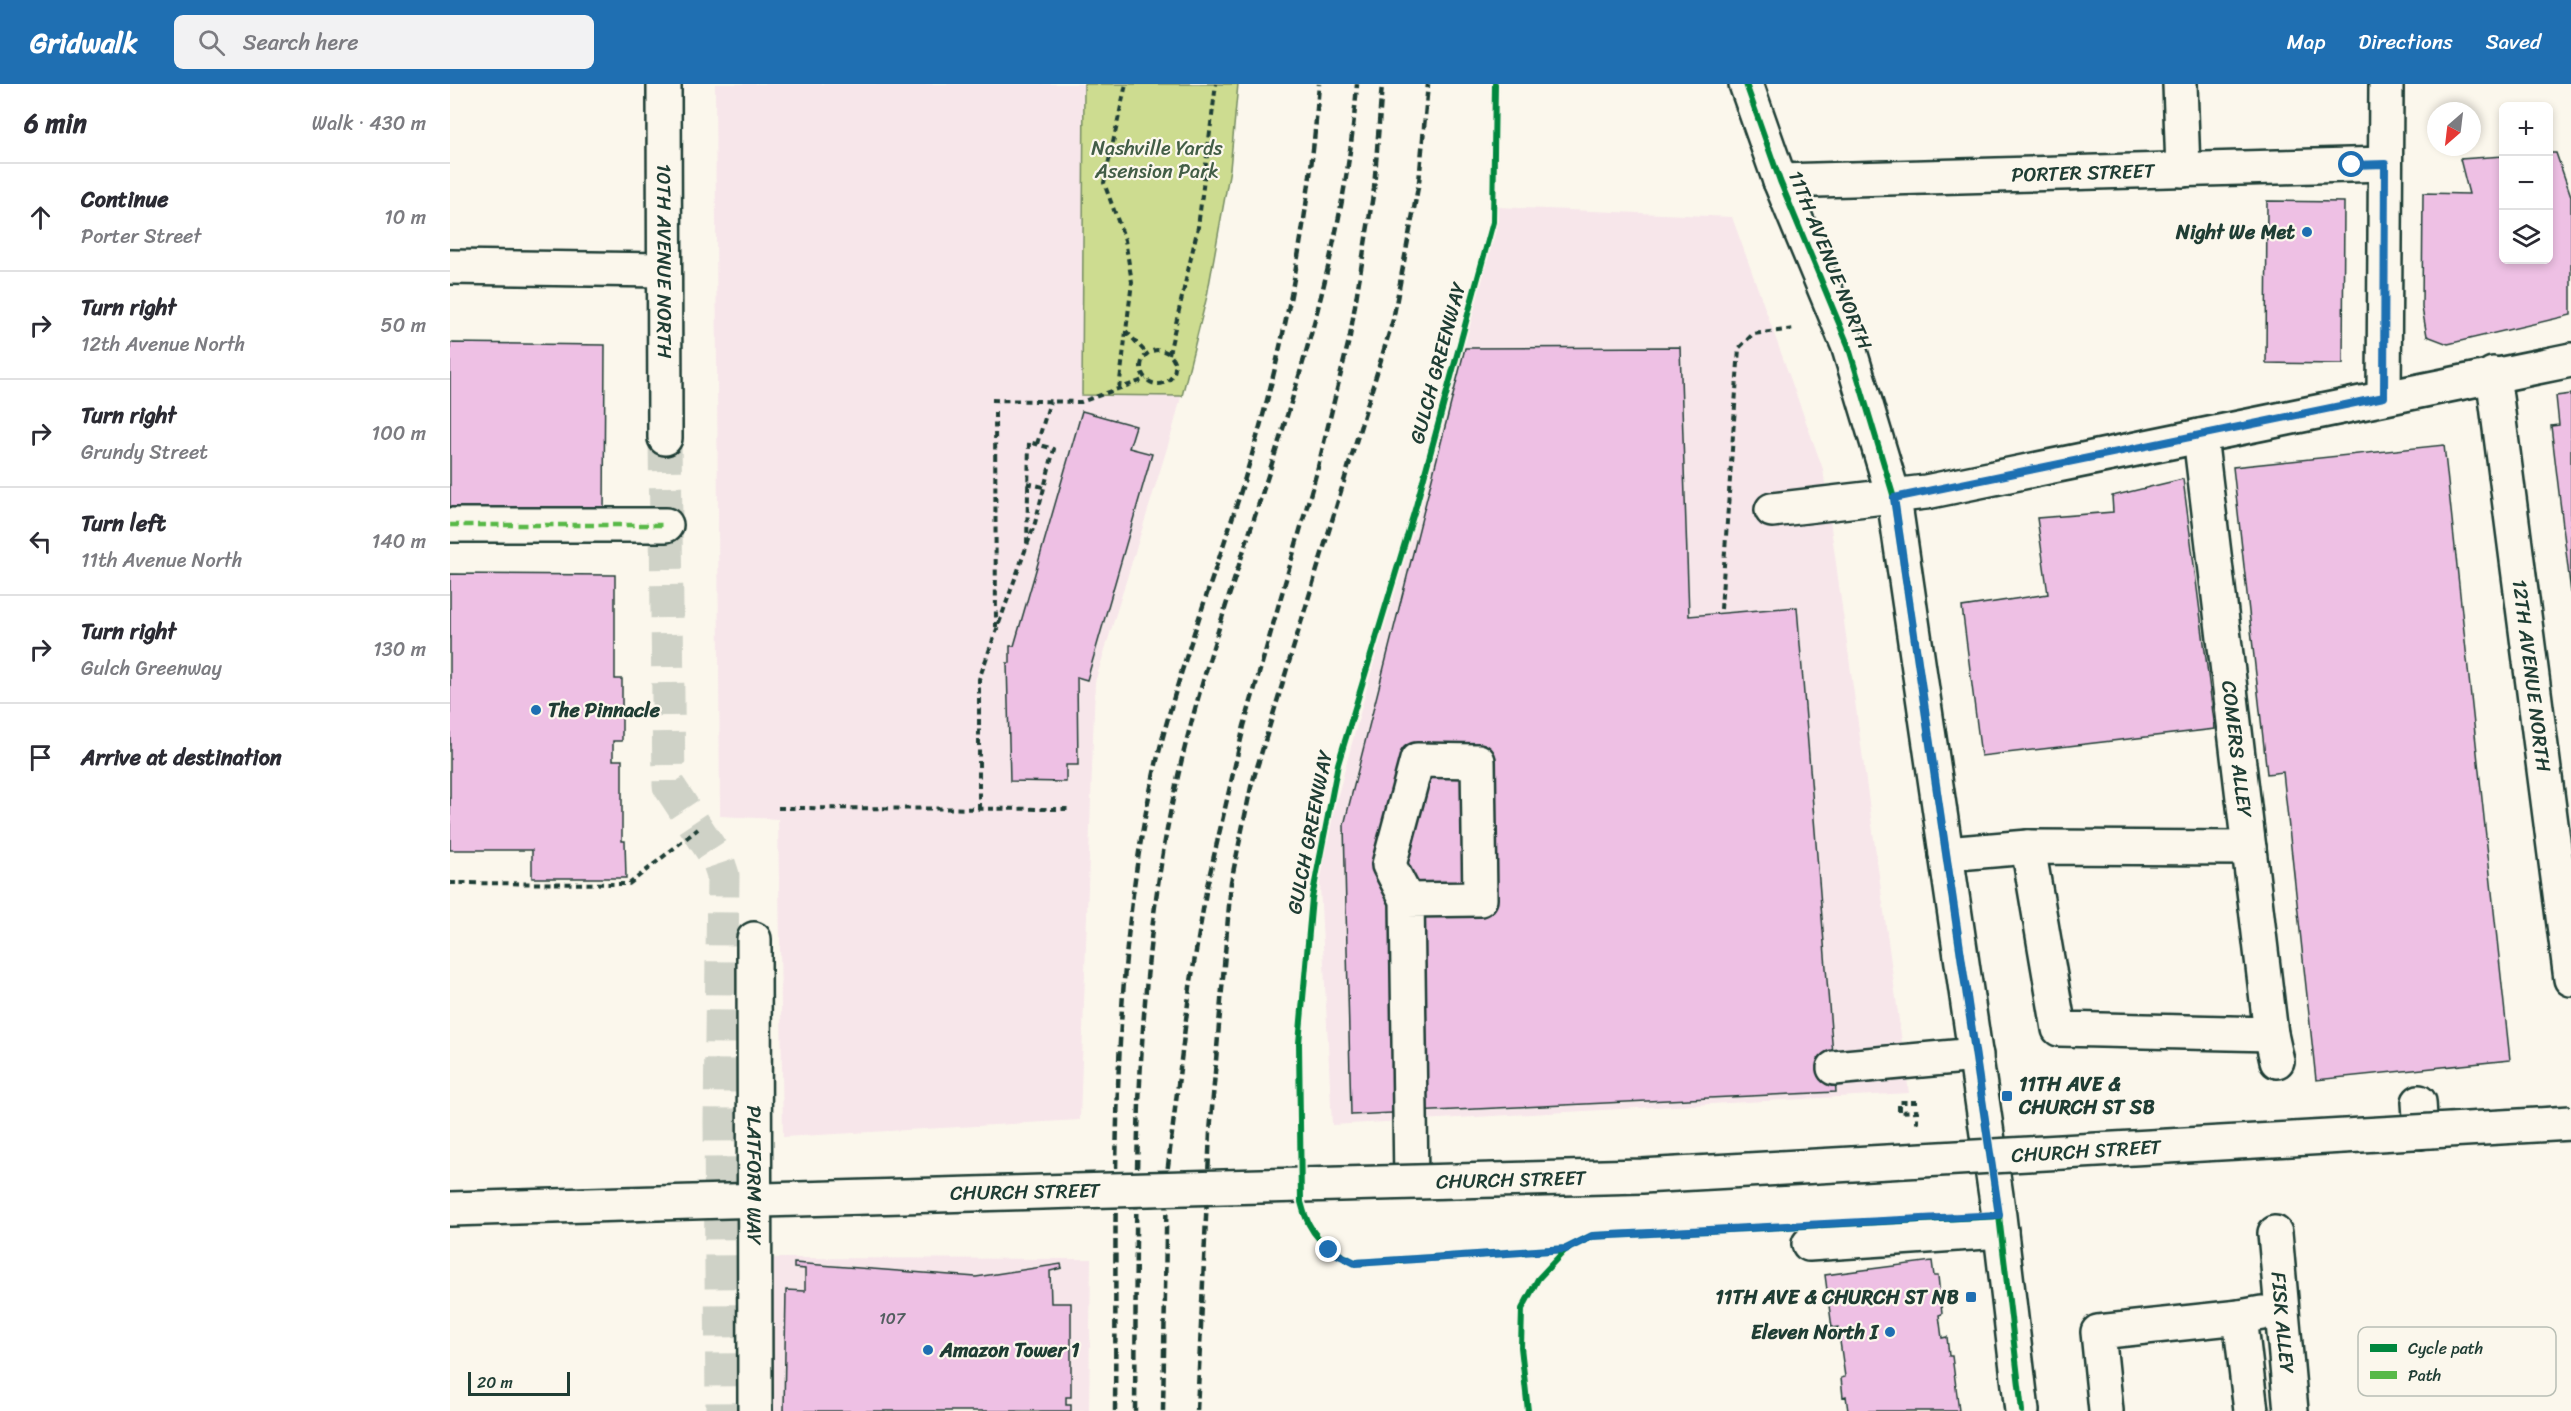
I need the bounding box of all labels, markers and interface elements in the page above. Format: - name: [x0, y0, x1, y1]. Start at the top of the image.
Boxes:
- search box: [174, 15, 594, 69]
- text: Gridwalk: [30, 18, 138, 67]
- text: Search here: [243, 23, 359, 62]
- text: Map: [2287, 23, 2325, 61]
- text: Directions: [2358, 23, 2453, 61]
- text: Saved: [2486, 23, 2541, 61]
- icon: search: [195, 26, 228, 59]
- text: 6 min: [24, 100, 87, 146]
- north arrow: [2427, 102, 2481, 156]
- map controls: [2499, 102, 2553, 264]
- button: +: [2499, 102, 2553, 156]
- text: Walk · 430 m: [312, 106, 426, 141]
- park label: Nashville Yards Asension Park: [1091, 131, 1224, 189]
- route start: [2338, 151, 2364, 177]
- street label: PORTER STREET: [2011, 153, 2156, 192]
- button: −: [2499, 156, 2553, 210]
- street label: 10TH AVENUE NORTH: [647, 163, 682, 359]
- street label: 11TH AVENUE NORTH: [1778, 165, 1882, 355]
- text: Continue: [81, 180, 169, 219]
- text: 10 m: [384, 200, 426, 235]
- icon: ahead: [24, 201, 57, 234]
- button: layers: [2499, 210, 2553, 264]
- place label: Night We Met: [2175, 215, 2295, 250]
- text: Porter Street: [81, 219, 201, 254]
- marker: Night We Met: [2300, 225, 2314, 239]
- street label: GULCH GREENWAY: [1400, 277, 1477, 448]
- text: Turn right: [81, 288, 176, 327]
- text: 50 m: [381, 308, 426, 343]
- icon: right: [24, 309, 57, 342]
- text: 12th Avenue North: [81, 327, 245, 362]
- text: Turn right: [81, 396, 176, 435]
- text: 100 m: [372, 416, 426, 451]
- icon: right: [24, 417, 57, 450]
- text: Grundy Street: [81, 435, 208, 470]
- text: Turn left: [81, 504, 166, 543]
- text: 140 m: [372, 524, 426, 559]
- icon: left: [24, 525, 57, 558]
- text: 11th Avenue North: [81, 543, 242, 578]
- street label: 12TH AVENUE NORTH: [2502, 577, 2562, 774]
- text: Turn right: [81, 612, 176, 651]
- text: 130 m: [373, 632, 426, 667]
- icon: right: [24, 633, 57, 666]
- text: Gulch Greenway: [81, 651, 222, 686]
- street label: COMERS ALLEY: [2212, 679, 2263, 821]
- place label: The Pinnacle: [548, 693, 661, 728]
- marker: The Pinnacle: [529, 703, 543, 717]
- text: Arrive at destination: [81, 738, 282, 777]
- icon: arrive: [24, 741, 57, 774]
- street label: GULCH GREENWAY: [1277, 746, 1343, 917]
- place label: 11TH AVE & CHURCH ST SB: [2018, 1067, 2155, 1125]
- marker: 11TH AVE & CHURCH ST SB: [2000, 1089, 2014, 1103]
- street label: PLATFORM WAY: [737, 1105, 772, 1246]
- street label: CHURCH STREET: [2010, 1129, 2163, 1172]
- street label: CHURCH STREET: [1436, 1160, 1587, 1199]
- street label: CHURCH STREET: [950, 1173, 1101, 1211]
- route end: [1315, 1236, 1341, 1262]
- street label: FISK ALLEY: [2261, 1270, 2305, 1376]
- place label: 11TH AVE & CHURCH ST NB: [1715, 1280, 1959, 1315]
- marker: 11TH AVE & CHURCH ST NB: [1964, 1290, 1978, 1304]
- house number: 107: [879, 1304, 906, 1333]
- place label: Eleven North I: [1751, 1315, 1880, 1350]
- marker: Eleven North I: [1883, 1325, 1897, 1339]
- legend: [2358, 1327, 2556, 1396]
- place label: Amazon Tower 1: [939, 1333, 1080, 1368]
- text: Cycle path: [2408, 1334, 2483, 1363]
- marker: Amazon Tower 1: [921, 1343, 935, 1357]
- text: Path: [2408, 1361, 2441, 1390]
- text: 20 m: [477, 1368, 513, 1397]
- scale bar: [468, 1369, 570, 1396]

